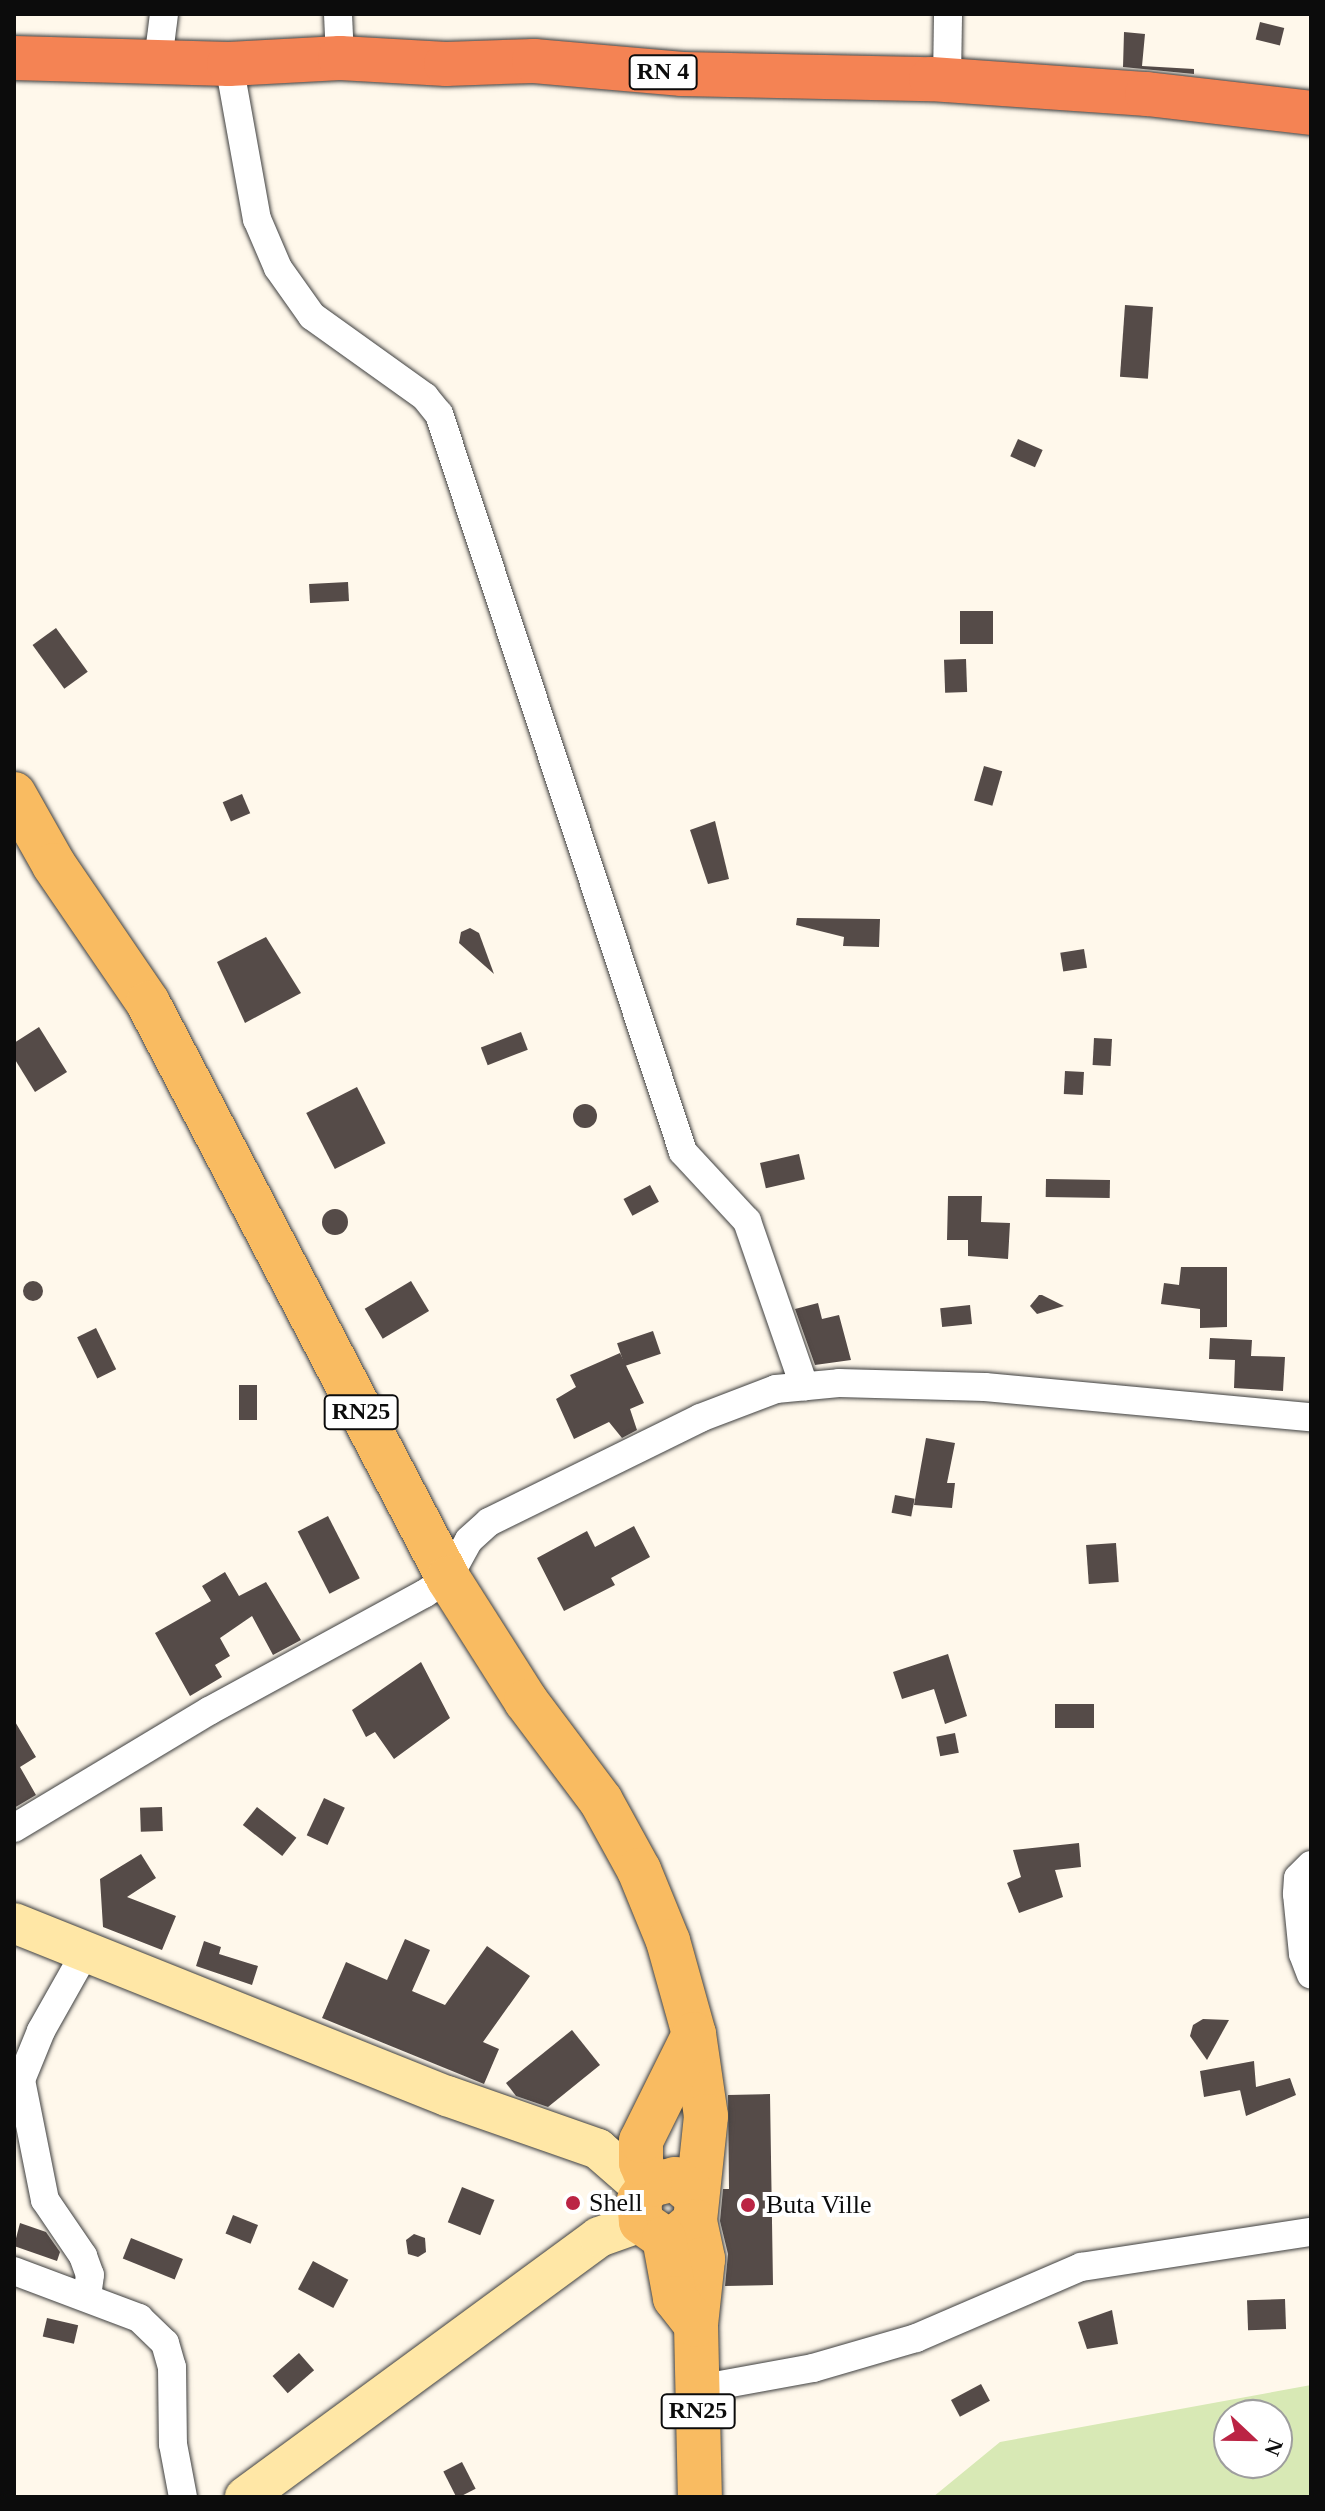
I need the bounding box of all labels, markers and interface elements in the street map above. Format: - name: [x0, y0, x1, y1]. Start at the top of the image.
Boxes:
- road number: RN 4: [627, 52, 699, 92]
- road number: RN25: [323, 1392, 399, 1432]
- place label: Shell: [589, 2187, 642, 2219]
- place label: Buta Ville: [766, 2189, 872, 2221]
- marker: Shell: [564, 2194, 582, 2212]
- marker: Buta Ville: [737, 2194, 759, 2216]
- road number: RN25: [660, 2391, 736, 2431]
- north arrow: [1213, 2399, 1293, 2479]
- text: N: [1259, 2435, 1288, 2459]

